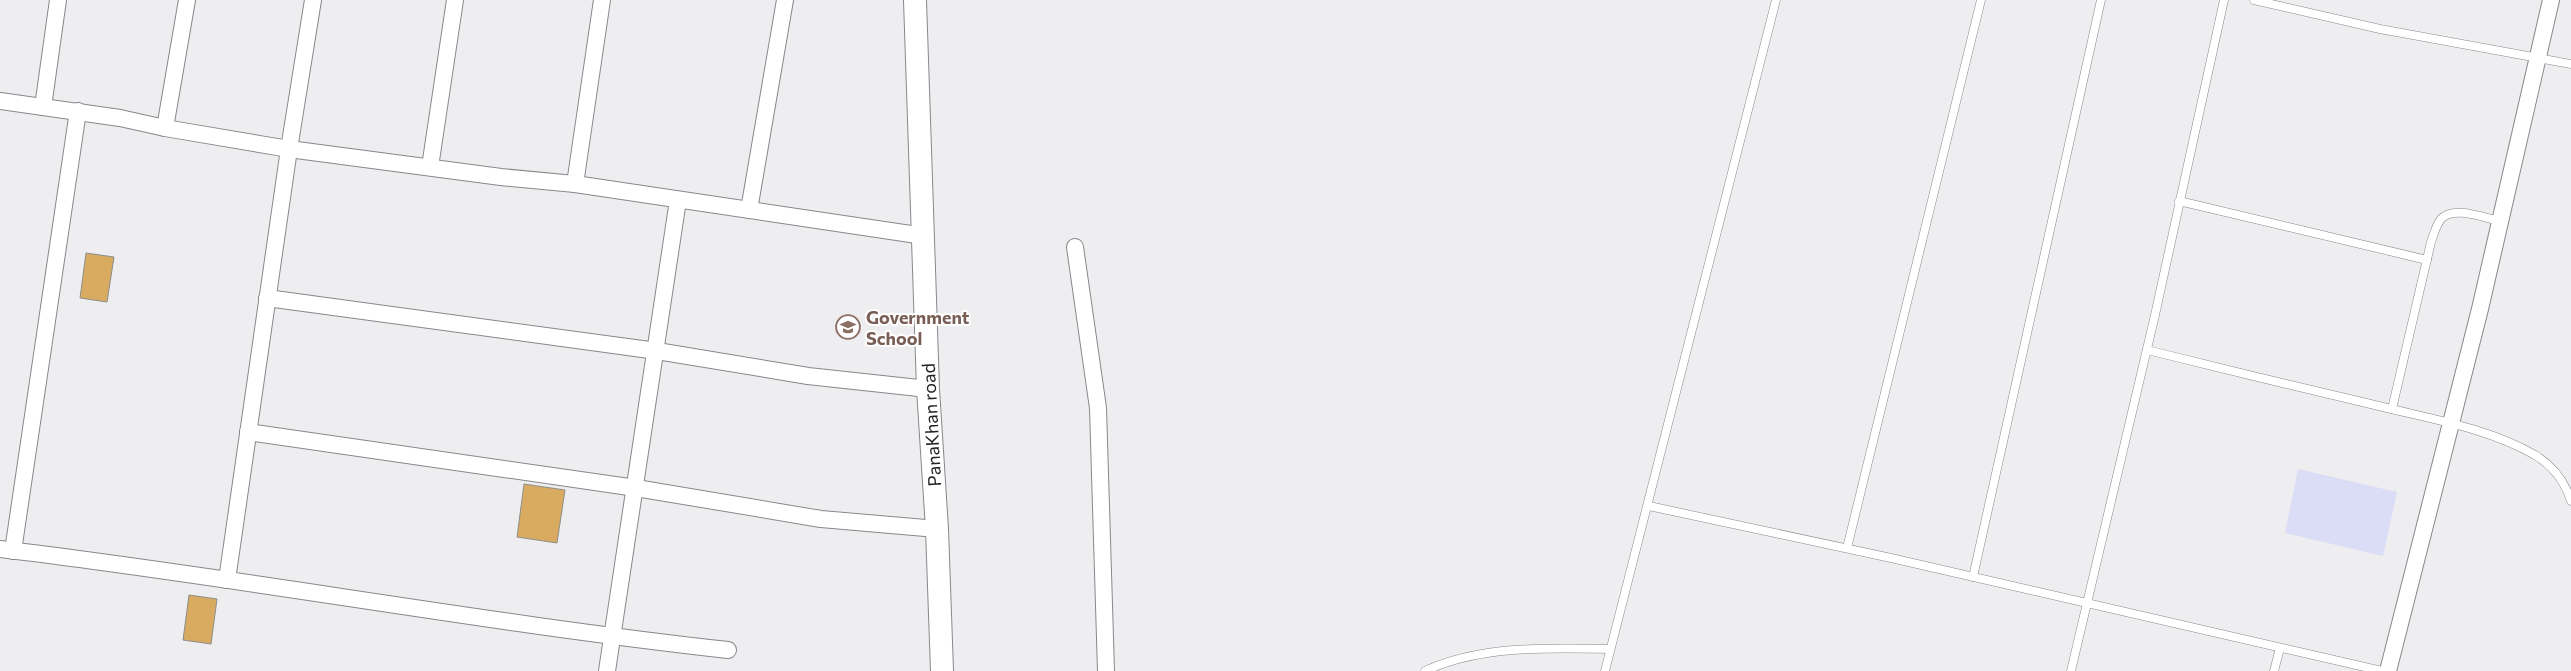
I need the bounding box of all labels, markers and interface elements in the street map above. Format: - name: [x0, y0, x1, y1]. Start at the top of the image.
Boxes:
- place label: Government School: [866, 306, 970, 349]
- school or university icon: Government School: [835, 314, 861, 340]
- street label: PanaKhan road: [917, 363, 945, 487]

